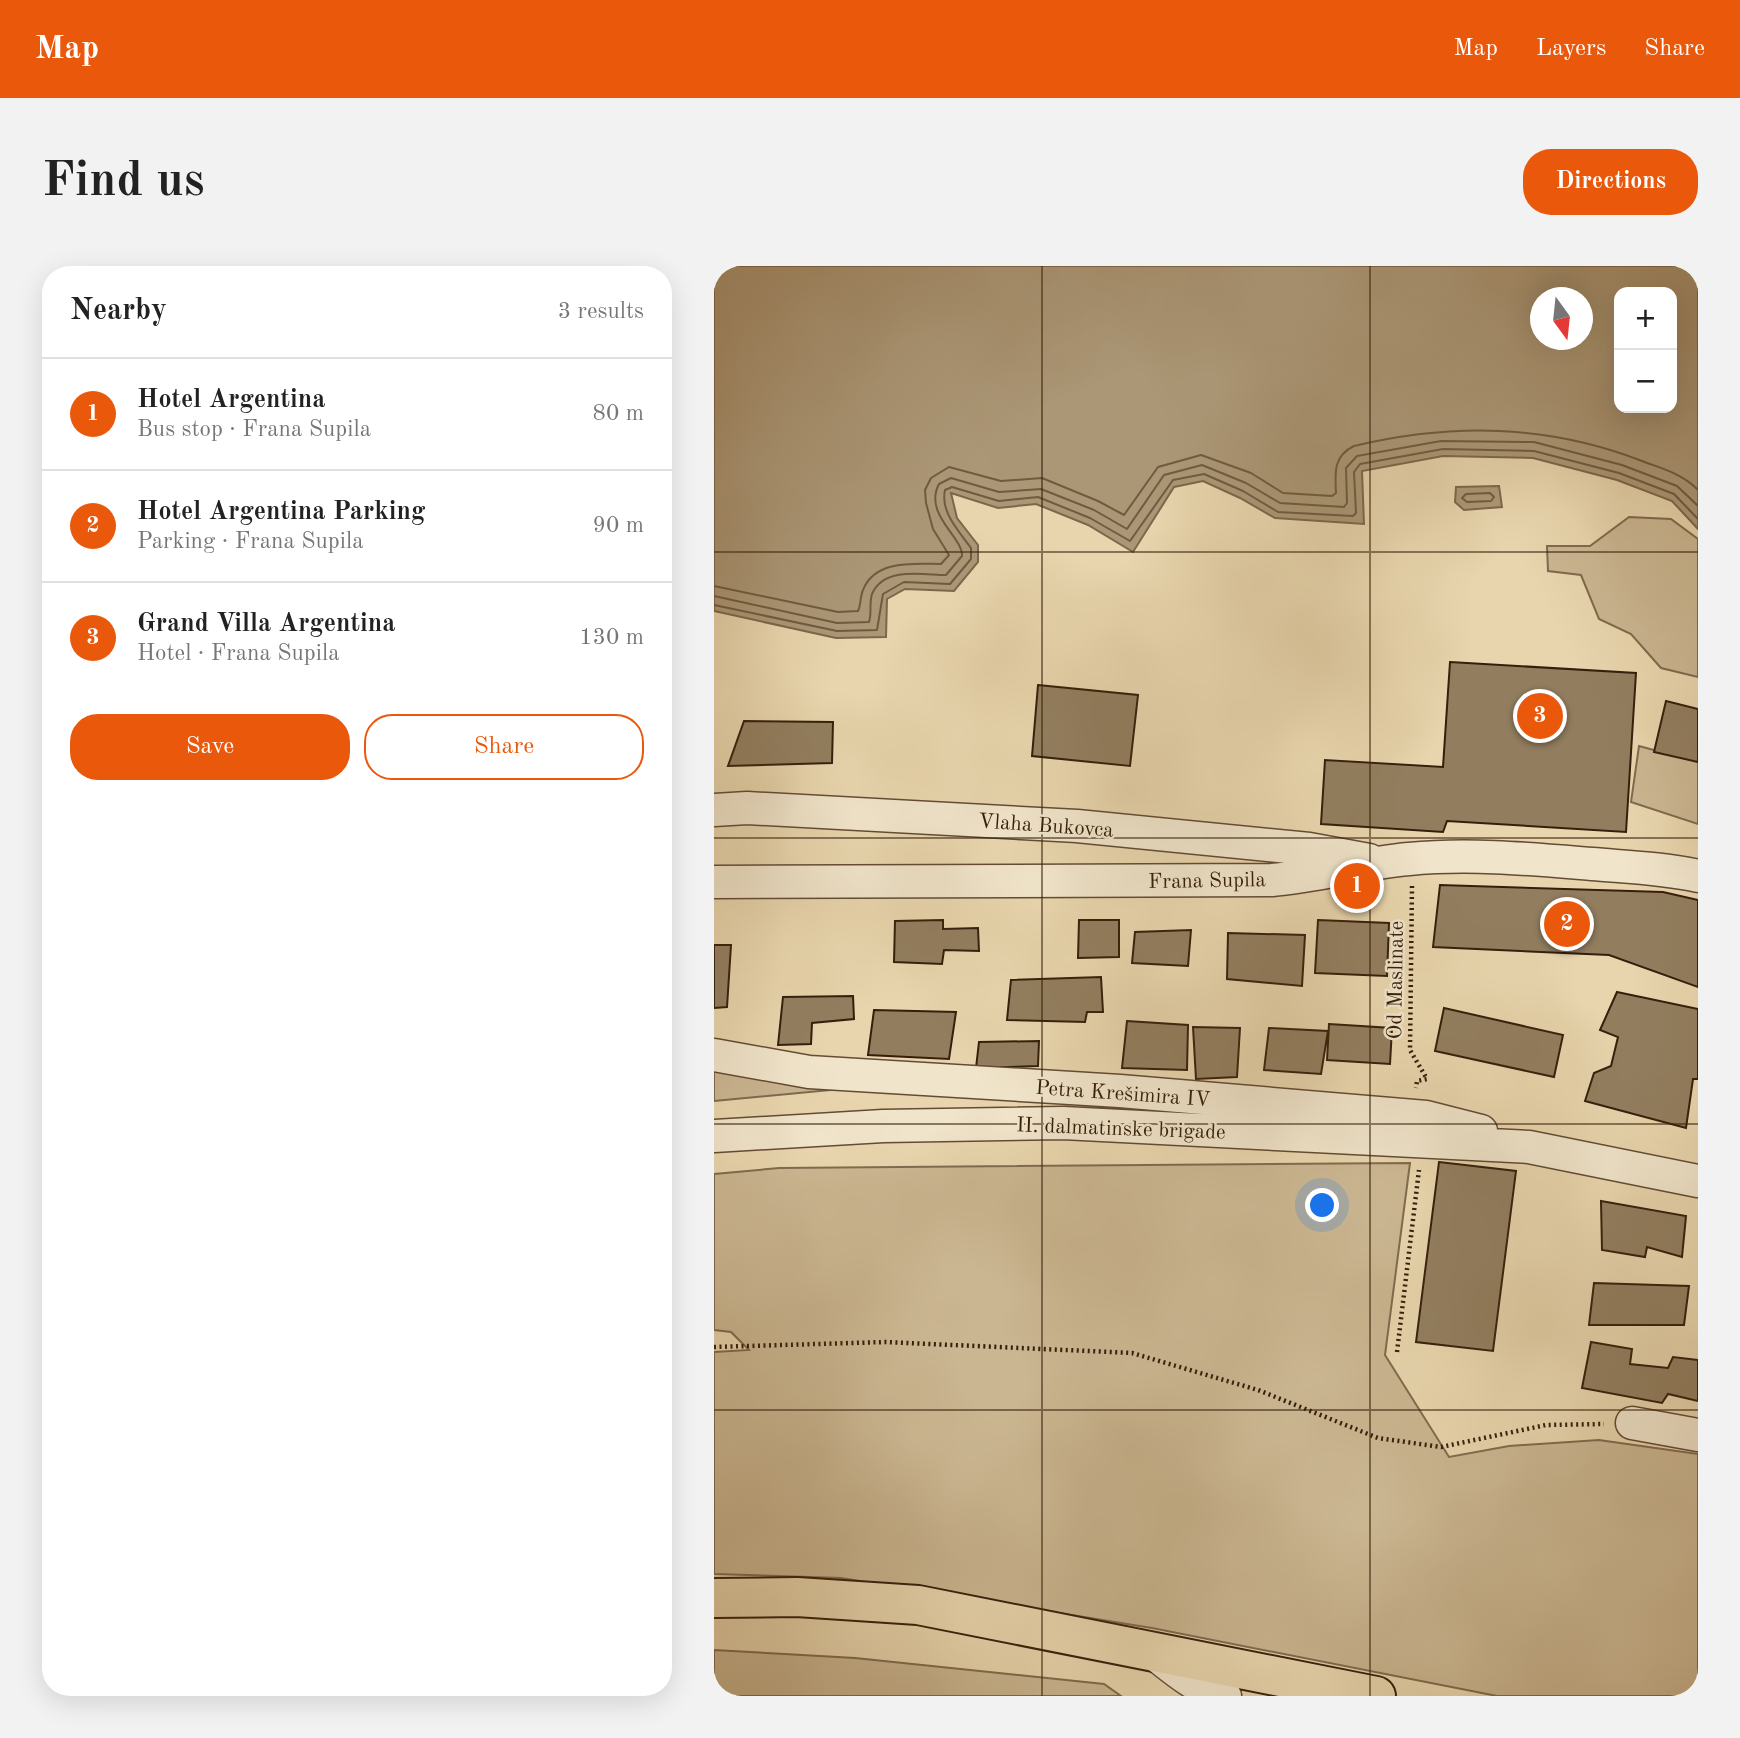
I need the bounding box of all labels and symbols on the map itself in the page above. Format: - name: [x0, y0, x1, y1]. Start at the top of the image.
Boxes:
- north arrow: [1530, 287, 1593, 350]
- pin: 3: [1517, 690, 1563, 742]
- street label: Vlaha Bukovca: [977, 811, 1114, 842]
- pin: 1: [1334, 860, 1380, 912]
- street label: Frana Supila: [1148, 870, 1266, 893]
- pin: 2: [1544, 898, 1590, 950]
- street label: Od Maslinate: [1385, 921, 1408, 1040]
- street label: Petra Krešimira IV: [1035, 1078, 1211, 1111]
- street label: II. dalmatinske brigade: [1016, 1115, 1226, 1144]
- your location: [1305, 1188, 1339, 1222]

